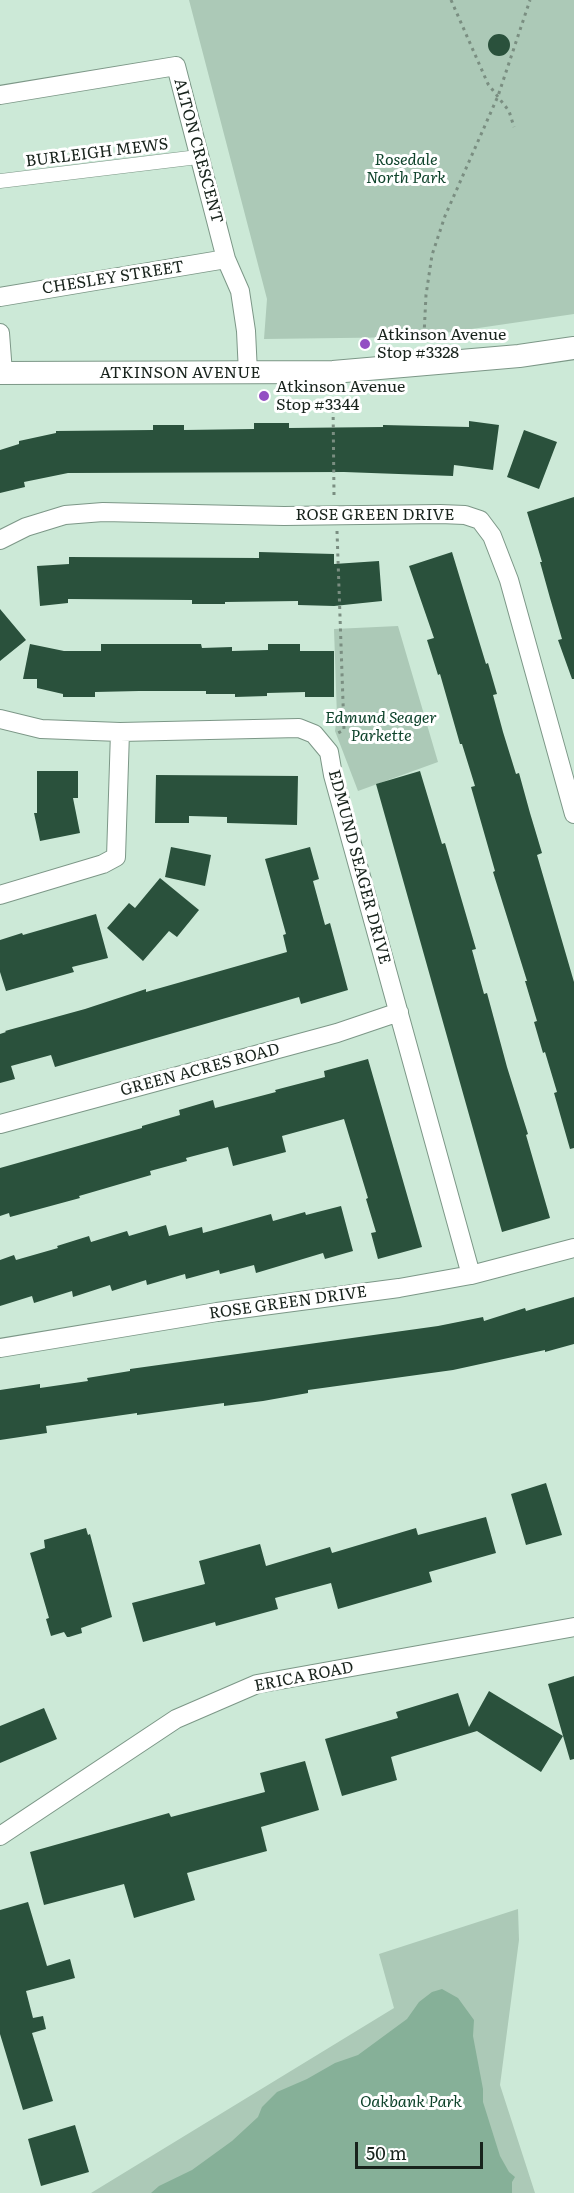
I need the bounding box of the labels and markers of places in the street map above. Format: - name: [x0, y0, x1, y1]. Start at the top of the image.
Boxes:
- place label: Atkinson Avenue Stop #3328: [377, 325, 506, 363]
- marker: Atkinson Avenue Stop #3328: [358, 337, 372, 351]
- place label: Atkinson Avenue Stop #3344: [276, 377, 405, 415]
- marker: Atkinson Avenue Stop #3344: [257, 389, 271, 403]

